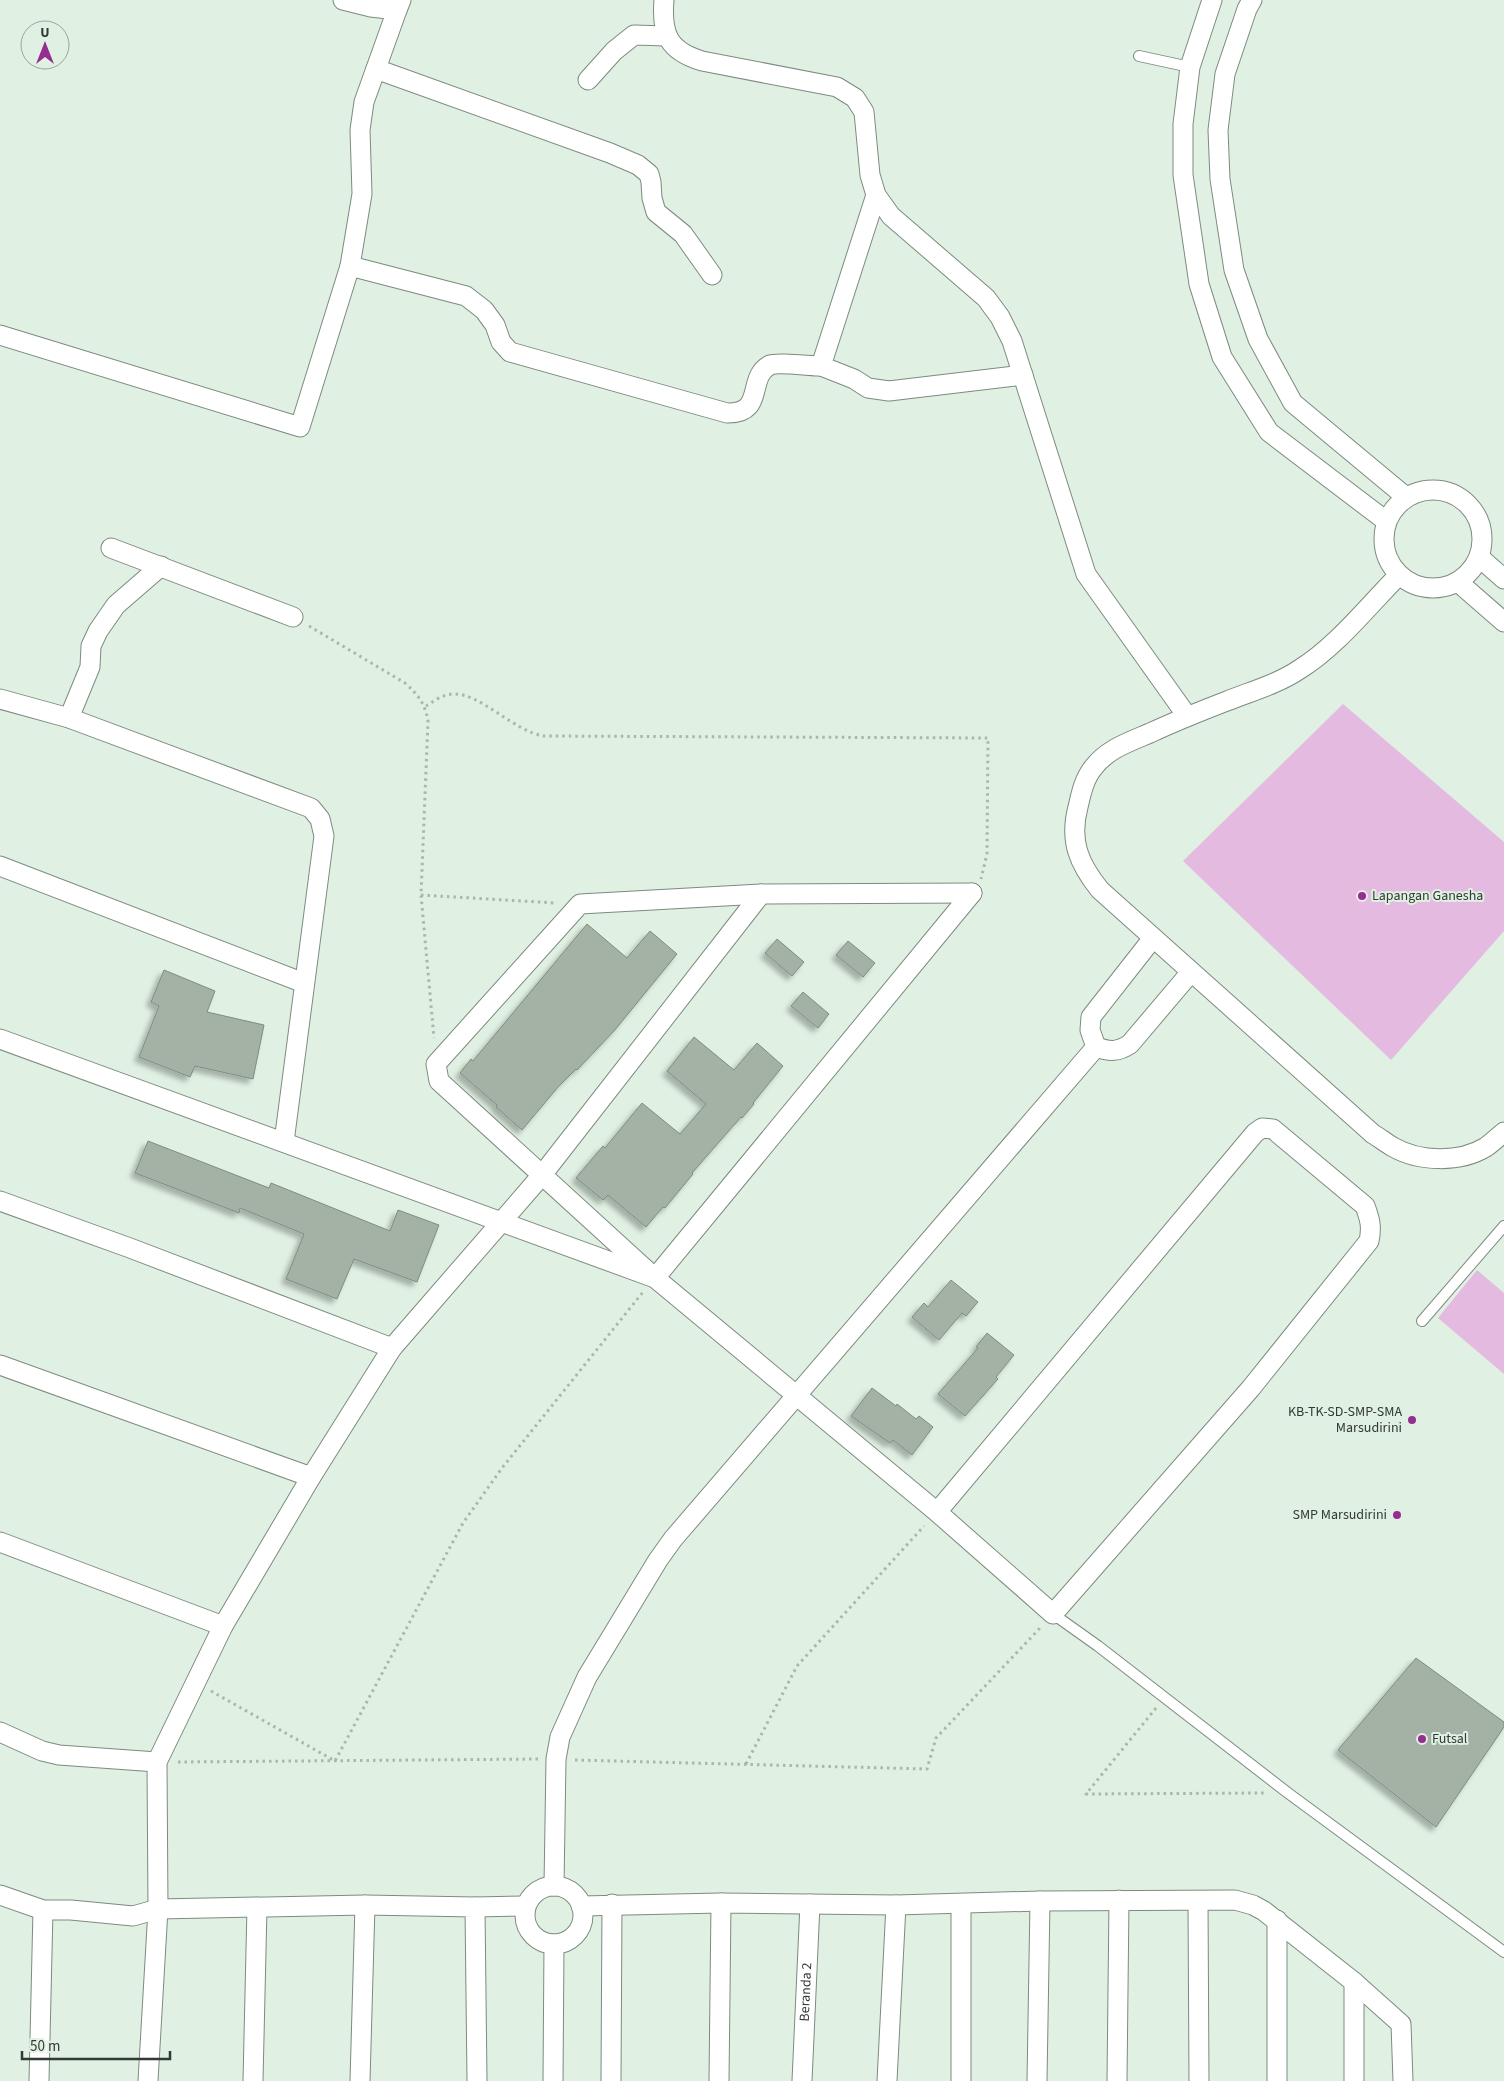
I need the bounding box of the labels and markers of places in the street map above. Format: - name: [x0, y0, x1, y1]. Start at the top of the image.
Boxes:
- place label: Lapangan Ganesha: [1372, 886, 1483, 906]
- marker: Lapangan Ganesha: [1356, 890, 1368, 902]
- place label: KB-TK-SD-SMP-SMA Marsudirini: [1288, 1402, 1402, 1438]
- marker: KB-TK-SD-SMP-SMA Marsudirini: [1406, 1414, 1418, 1426]
- place label: SMP Marsudirini: [1292, 1505, 1387, 1525]
- marker: SMP Marsudirini: [1391, 1509, 1403, 1521]
- place label: Futsal: [1432, 1729, 1468, 1749]
- marker: Futsal: [1416, 1733, 1428, 1745]

